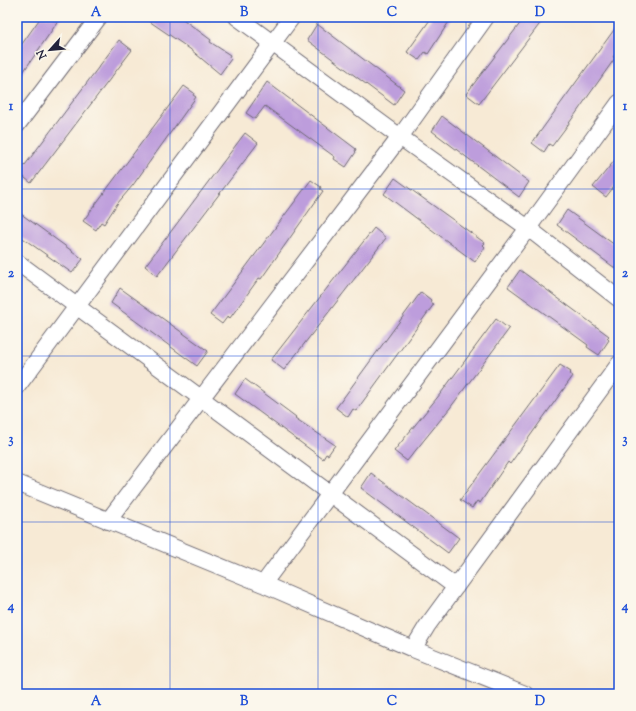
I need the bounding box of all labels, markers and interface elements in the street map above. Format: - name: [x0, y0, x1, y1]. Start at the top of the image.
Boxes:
- text: A: [91, 4, 102, 22]
- text: B: [240, 4, 249, 22]
- text: C: [387, 4, 397, 22]
- text: D: [535, 4, 545, 22]
- north arrow: [30, 30, 70, 70]
- text: N: [33, 46, 52, 63]
- text: 1: [9, 98, 14, 116]
- text: 1: [623, 98, 628, 116]
- text: 2: [8, 265, 15, 283]
- text: 2: [622, 265, 629, 283]
- text: 3: [8, 431, 14, 449]
- text: 3: [622, 431, 628, 449]
- text: 4: [7, 598, 15, 616]
- text: 4: [621, 598, 629, 616]
- text: A: [91, 693, 102, 711]
- text: B: [240, 693, 249, 711]
- text: C: [387, 693, 397, 711]
- text: D: [535, 693, 545, 711]

